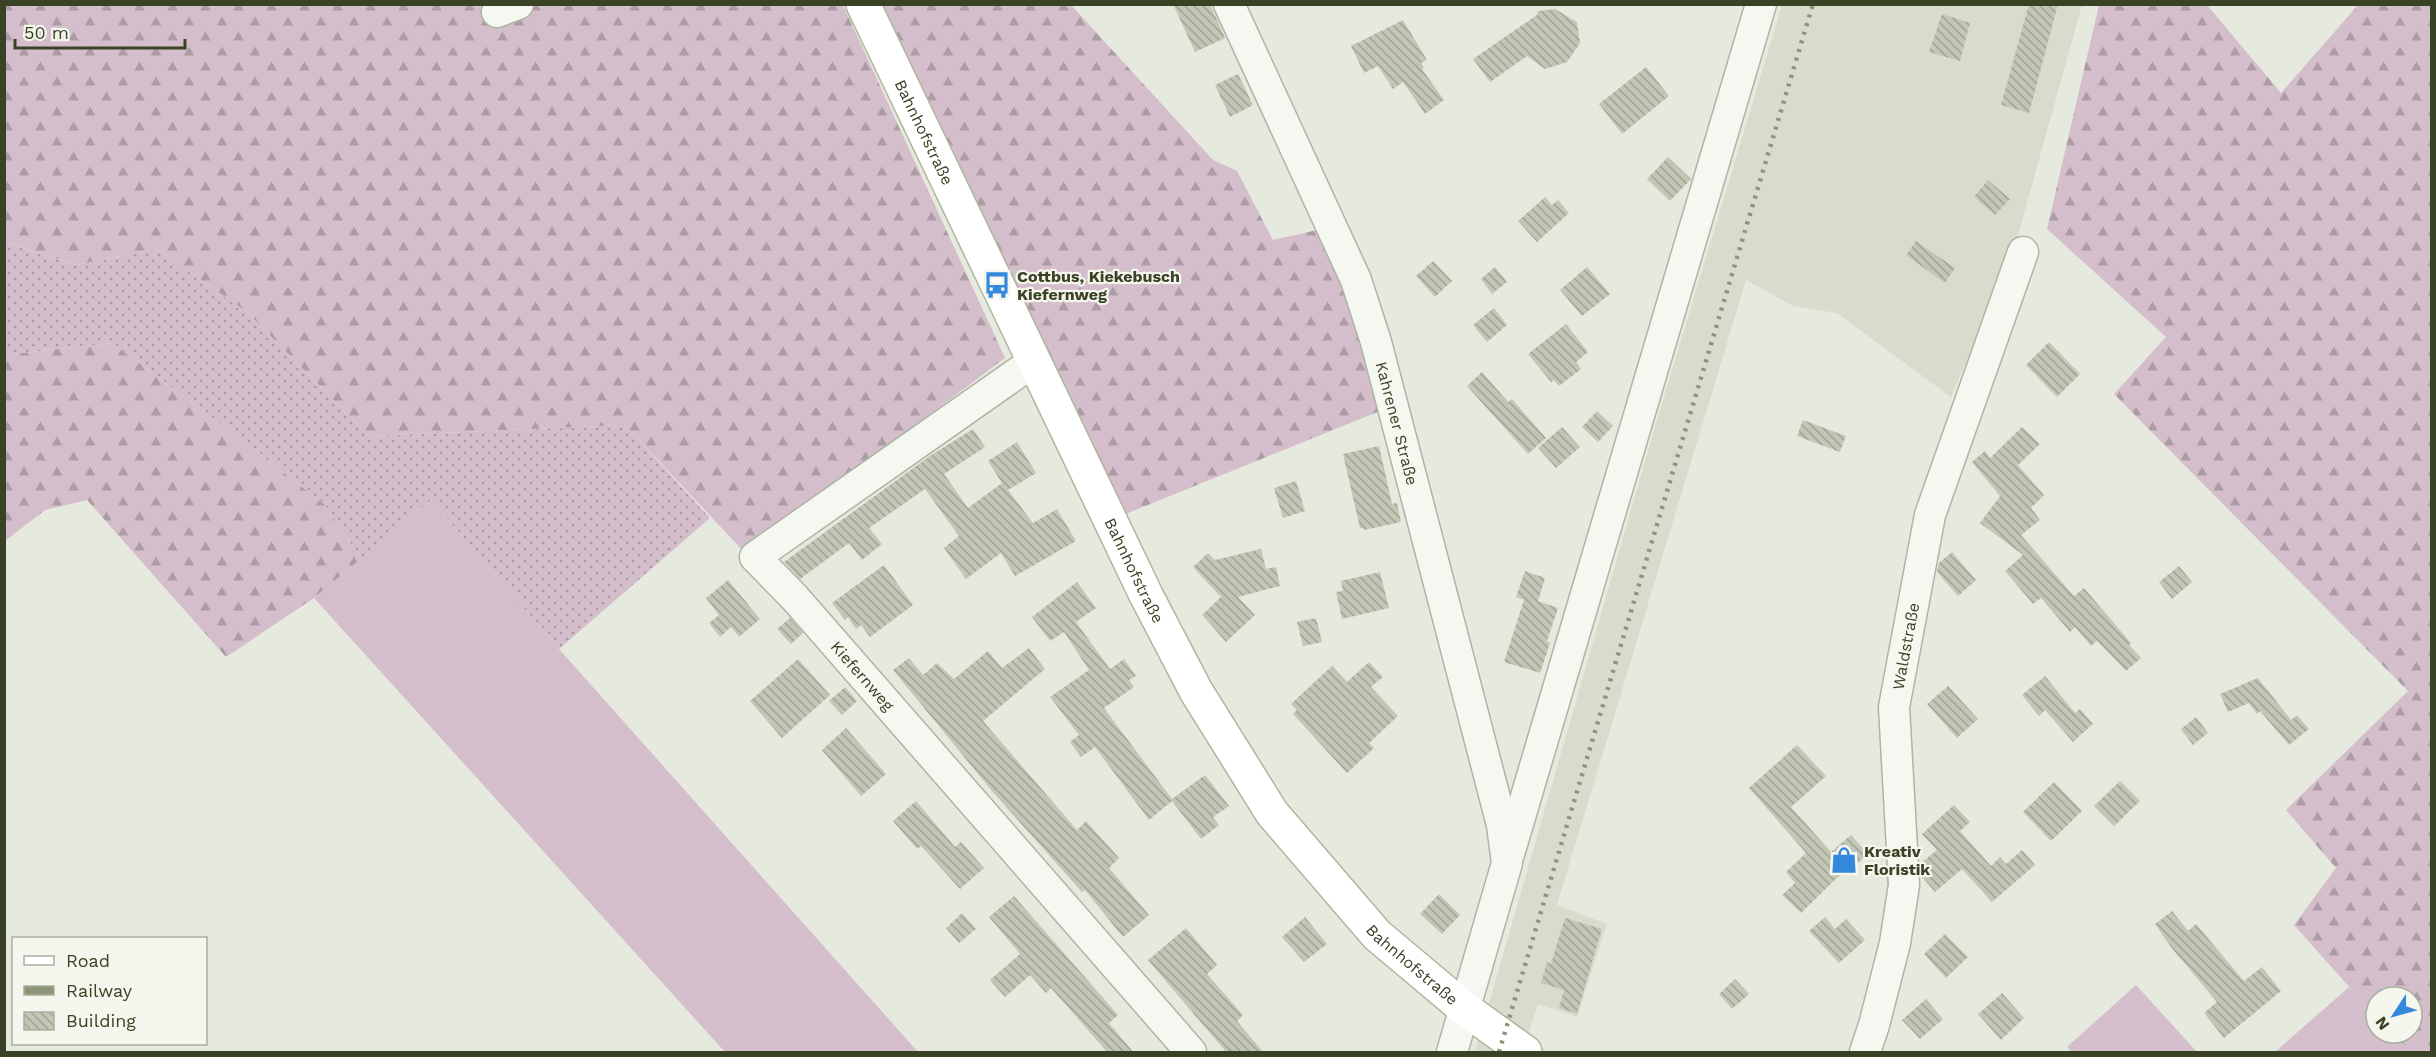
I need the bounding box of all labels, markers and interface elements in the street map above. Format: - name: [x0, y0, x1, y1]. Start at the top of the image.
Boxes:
- scale bar: [15, 12, 184, 50]
- text: 50 m: [24, 22, 69, 43]
- street label: Bahnhofstraße: [891, 76, 957, 188]
- place label: Cottbus, Kiekebusch Kiefernweg: [1017, 267, 1180, 304]
- bus stop icon: Cottbus, Kiekebusch Kiefernweg: [982, 270, 1012, 300]
- street label: Kahrener Straße: [1372, 360, 1422, 487]
- street label: Bahnhofstraße: [1100, 515, 1168, 626]
- street label: Waldstraße: [1888, 601, 1923, 691]
- street label: Kiefernweg: [827, 637, 898, 715]
- place label: Kreativ Floristik: [1864, 842, 1930, 879]
- shop icon: Kreativ Floristik: [1829, 845, 1859, 875]
- street label: Bahnhofstraße: [1362, 920, 1462, 1009]
- legend: [12, 937, 207, 1045]
- text: Road: [66, 950, 110, 971]
- text: Railway: [66, 980, 133, 1001]
- north arrow: [2364, 985, 2424, 1045]
- text: Building: [66, 1010, 136, 1031]
- text: N: [2371, 1013, 2393, 1034]

